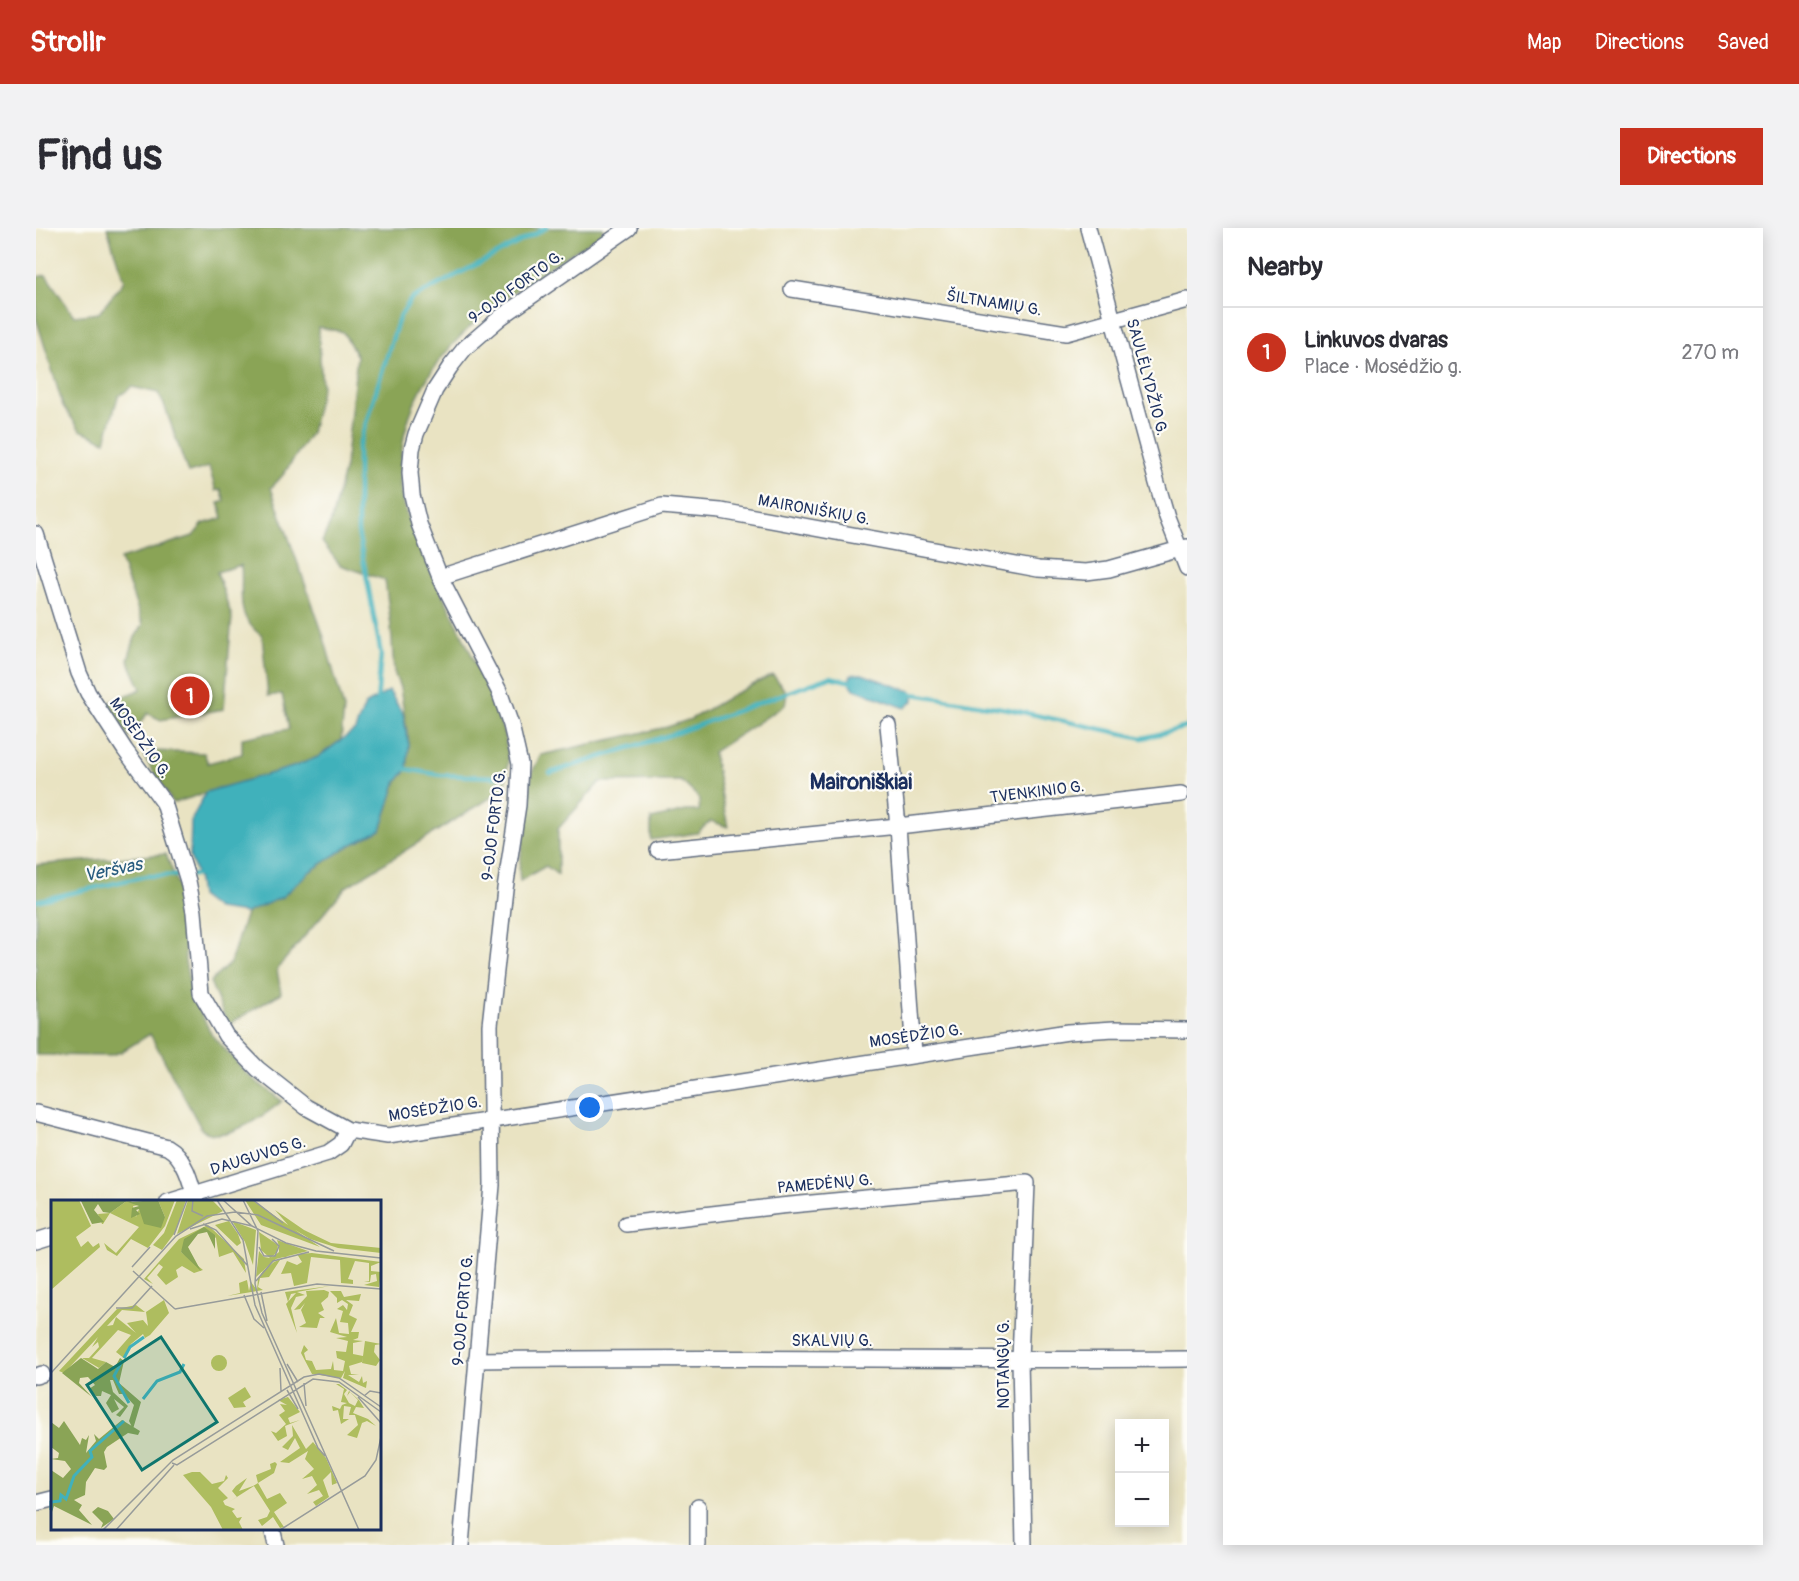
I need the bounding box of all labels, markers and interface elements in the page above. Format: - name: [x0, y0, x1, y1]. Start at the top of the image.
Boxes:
- text: Strollr: [30, 25, 105, 60]
- text: Map: [1527, 29, 1562, 56]
- text: Directions: [1595, 29, 1684, 56]
- text: Saved: [1717, 29, 1769, 56]
- button: Directions: [1620, 128, 1763, 185]
- text: Find us: [36, 130, 162, 182]
- street label: 9-OJO FORTO G.: [465, 246, 567, 328]
- text: Nearby: [1247, 251, 1323, 283]
- street label: ŠILTNAMIŲ G.: [945, 285, 1043, 320]
- street label: SAULĖLYDŽIO G.: [1122, 316, 1172, 438]
- text: Linkuvos dvaras: [1304, 326, 1448, 354]
- text: 1: [1263, 340, 1270, 365]
- text: 270 m: [1681, 340, 1739, 365]
- text: Place · Mosėdžio g.: [1304, 354, 1462, 379]
- street label: MAIRONIŠKIŲ G.: [756, 489, 872, 530]
- pin: 1: [170, 674, 210, 718]
- street label: MOSĖDŽIO G.: [105, 694, 175, 782]
- street label: 9-OJO FORTO G.: [477, 768, 511, 882]
- district label: Maironiškiai: [810, 768, 912, 796]
- street label: TVENKINIO G.: [989, 776, 1085, 808]
- water label: Veršvas: [82, 852, 146, 887]
- street label: MOSĖDŽIO G.: [868, 1020, 964, 1052]
- street label: MOSĖDŽIO G.: [387, 1092, 483, 1126]
- your location: [575, 1093, 604, 1122]
- street label: DAUGUVOS G.: [208, 1132, 308, 1180]
- street label: PAMEDĖNŲ G.: [777, 1170, 873, 1198]
- inset map: [51, 1200, 381, 1530]
- street label: 9-OJO FORTO G.: [448, 1253, 478, 1367]
- street label: NOTANGŲ G.: [994, 1319, 1014, 1409]
- street label: SKALVIŲ G.: [792, 1331, 872, 1351]
- map controls: [1115, 1419, 1169, 1527]
- button: +: [1115, 1419, 1169, 1473]
- button: −: [1115, 1473, 1169, 1527]

